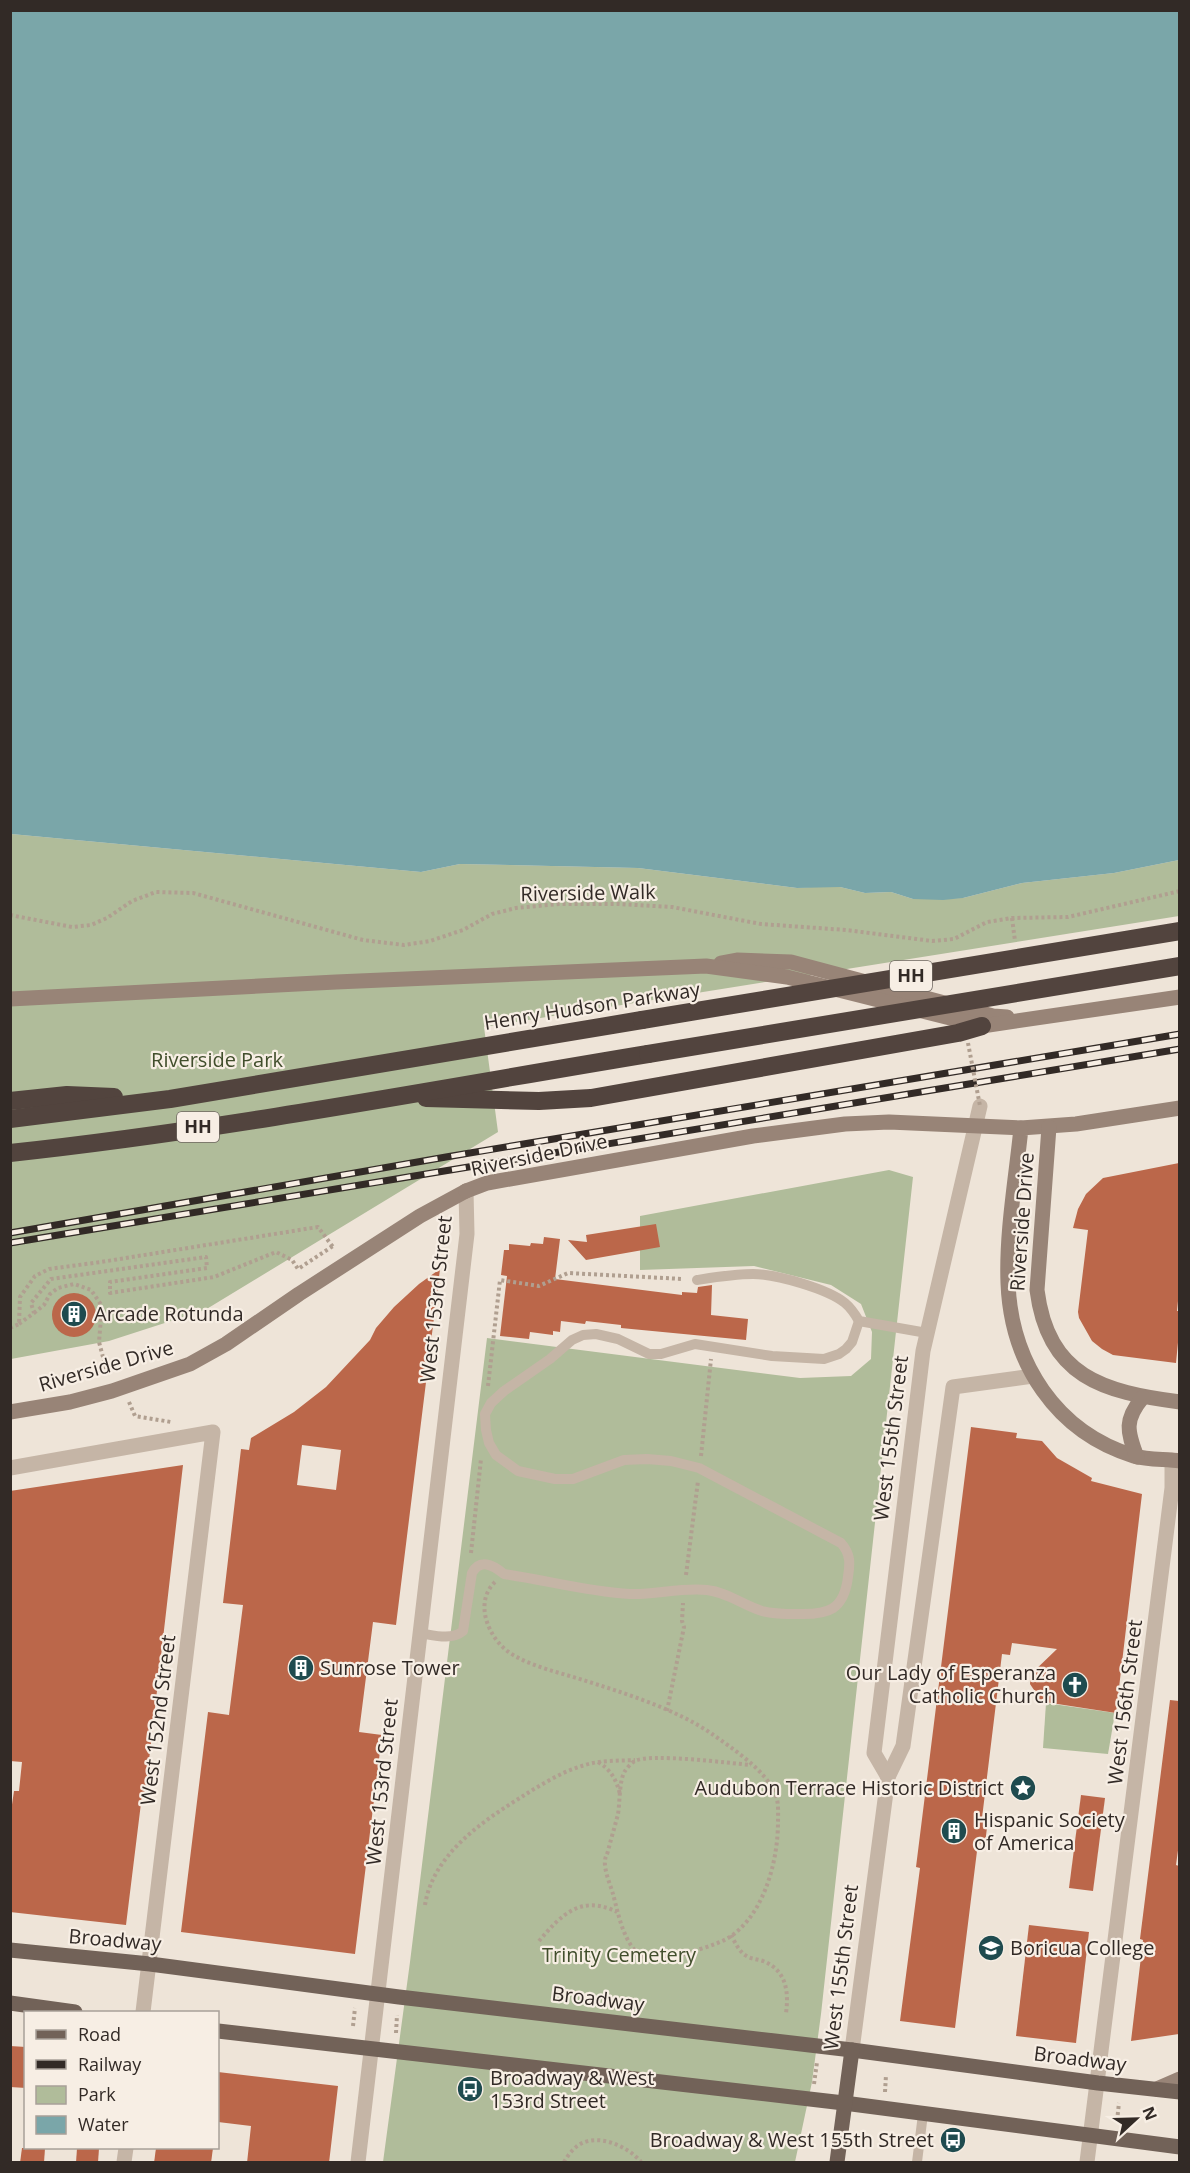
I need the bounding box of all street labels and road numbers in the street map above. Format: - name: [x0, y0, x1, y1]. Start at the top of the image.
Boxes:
- street label: Riverside Walk: [520, 878, 656, 907]
- road number: HH: [890, 961, 932, 991]
- street label: Henry Hudson Parkway: [482, 975, 703, 1036]
- road number: HH: [177, 1112, 219, 1142]
- street label: Riverside Drive: [468, 1127, 610, 1182]
- street label: Riverside Drive: [1003, 1152, 1040, 1292]
- street label: West 153rd Street: [413, 1214, 458, 1384]
- street label: Riverside Drive: [35, 1333, 176, 1398]
- street label: West 155th Street: [867, 1354, 914, 1522]
- street label: West 156th Street: [1101, 1618, 1148, 1786]
- street label: West 152nd Street: [134, 1633, 181, 1807]
- street label: West 153rd Street: [359, 1697, 404, 1867]
- street label: West 155th Street: [817, 1883, 864, 2051]
- street label: Broadway: [67, 1922, 164, 1957]
- street label: Broadway: [550, 1979, 647, 2018]
- street label: Broadway: [1032, 2039, 1129, 2078]

